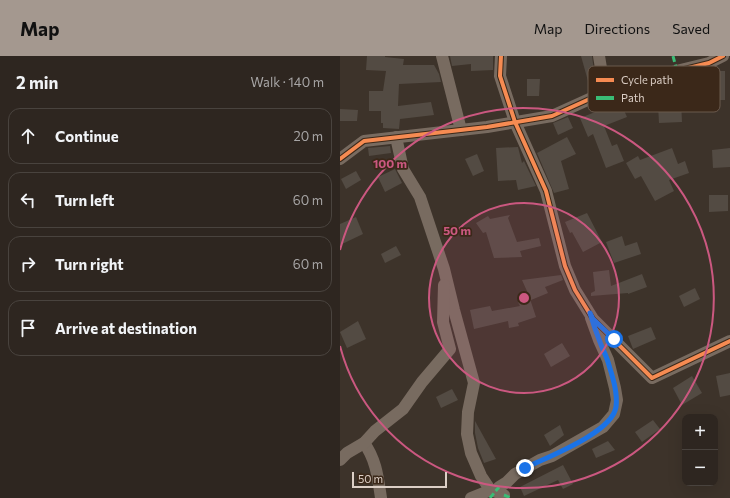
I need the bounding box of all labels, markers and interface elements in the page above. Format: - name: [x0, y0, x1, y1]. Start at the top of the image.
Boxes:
- text: Map: [20, 17, 59, 40]
- text: Map: [534, 20, 563, 37]
- text: Directions: [585, 20, 650, 37]
- text: Saved: [672, 20, 710, 37]
- legend: [588, 66, 720, 112]
- text: 2 min: [16, 72, 58, 93]
- text: Cycle path: [621, 73, 673, 86]
- text: Walk · 140 m: [251, 74, 324, 90]
- text: Path: [621, 91, 644, 104]
- icon: ahead: [17, 125, 39, 147]
- text: Continue: [55, 127, 119, 145]
- text: 20 m: [294, 128, 323, 144]
- text: 100 m: [373, 156, 407, 170]
- icon: left: [17, 189, 39, 211]
- text: Turn left: [55, 191, 114, 209]
- text: 60 m: [293, 192, 323, 208]
- text: 50 m: [443, 223, 471, 237]
- icon: right: [17, 253, 39, 275]
- text: Turn right: [55, 255, 124, 273]
- text: 60 m: [293, 256, 323, 272]
- centre of rings: [517, 291, 531, 305]
- icon: arrive: [17, 317, 39, 339]
- text: Arrive at destination: [55, 319, 197, 337]
- route start: [605, 330, 623, 348]
- map controls: [682, 414, 718, 486]
- button: +: [682, 414, 718, 450]
- button: −: [682, 450, 718, 486]
- route end: [516, 459, 534, 477]
- scale bar: [352, 470, 447, 489]
- text: 50 m: [358, 472, 383, 485]

